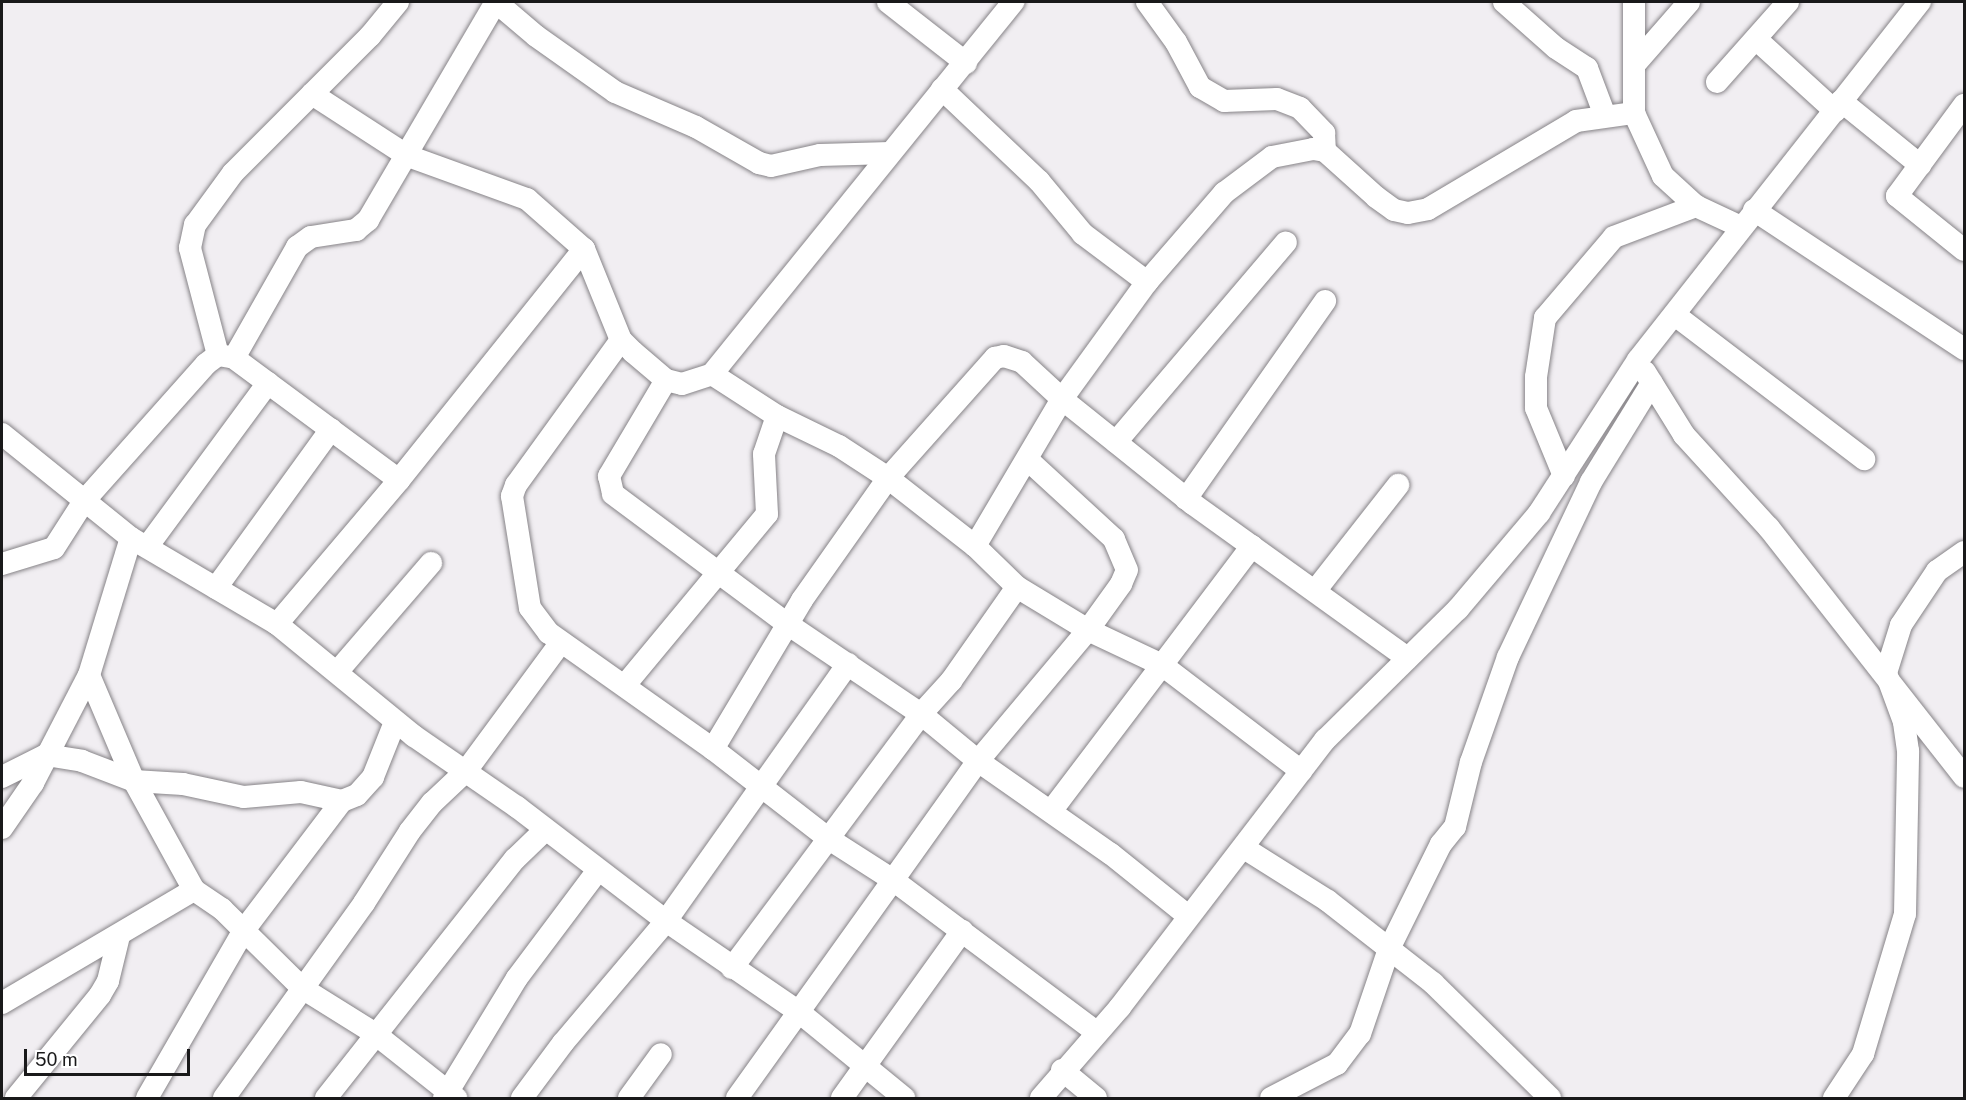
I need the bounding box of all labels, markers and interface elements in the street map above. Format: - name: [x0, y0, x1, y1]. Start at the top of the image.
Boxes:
- scale bar: [27, 1037, 194, 1075]
- text: 50 m: [35, 1049, 78, 1070]

